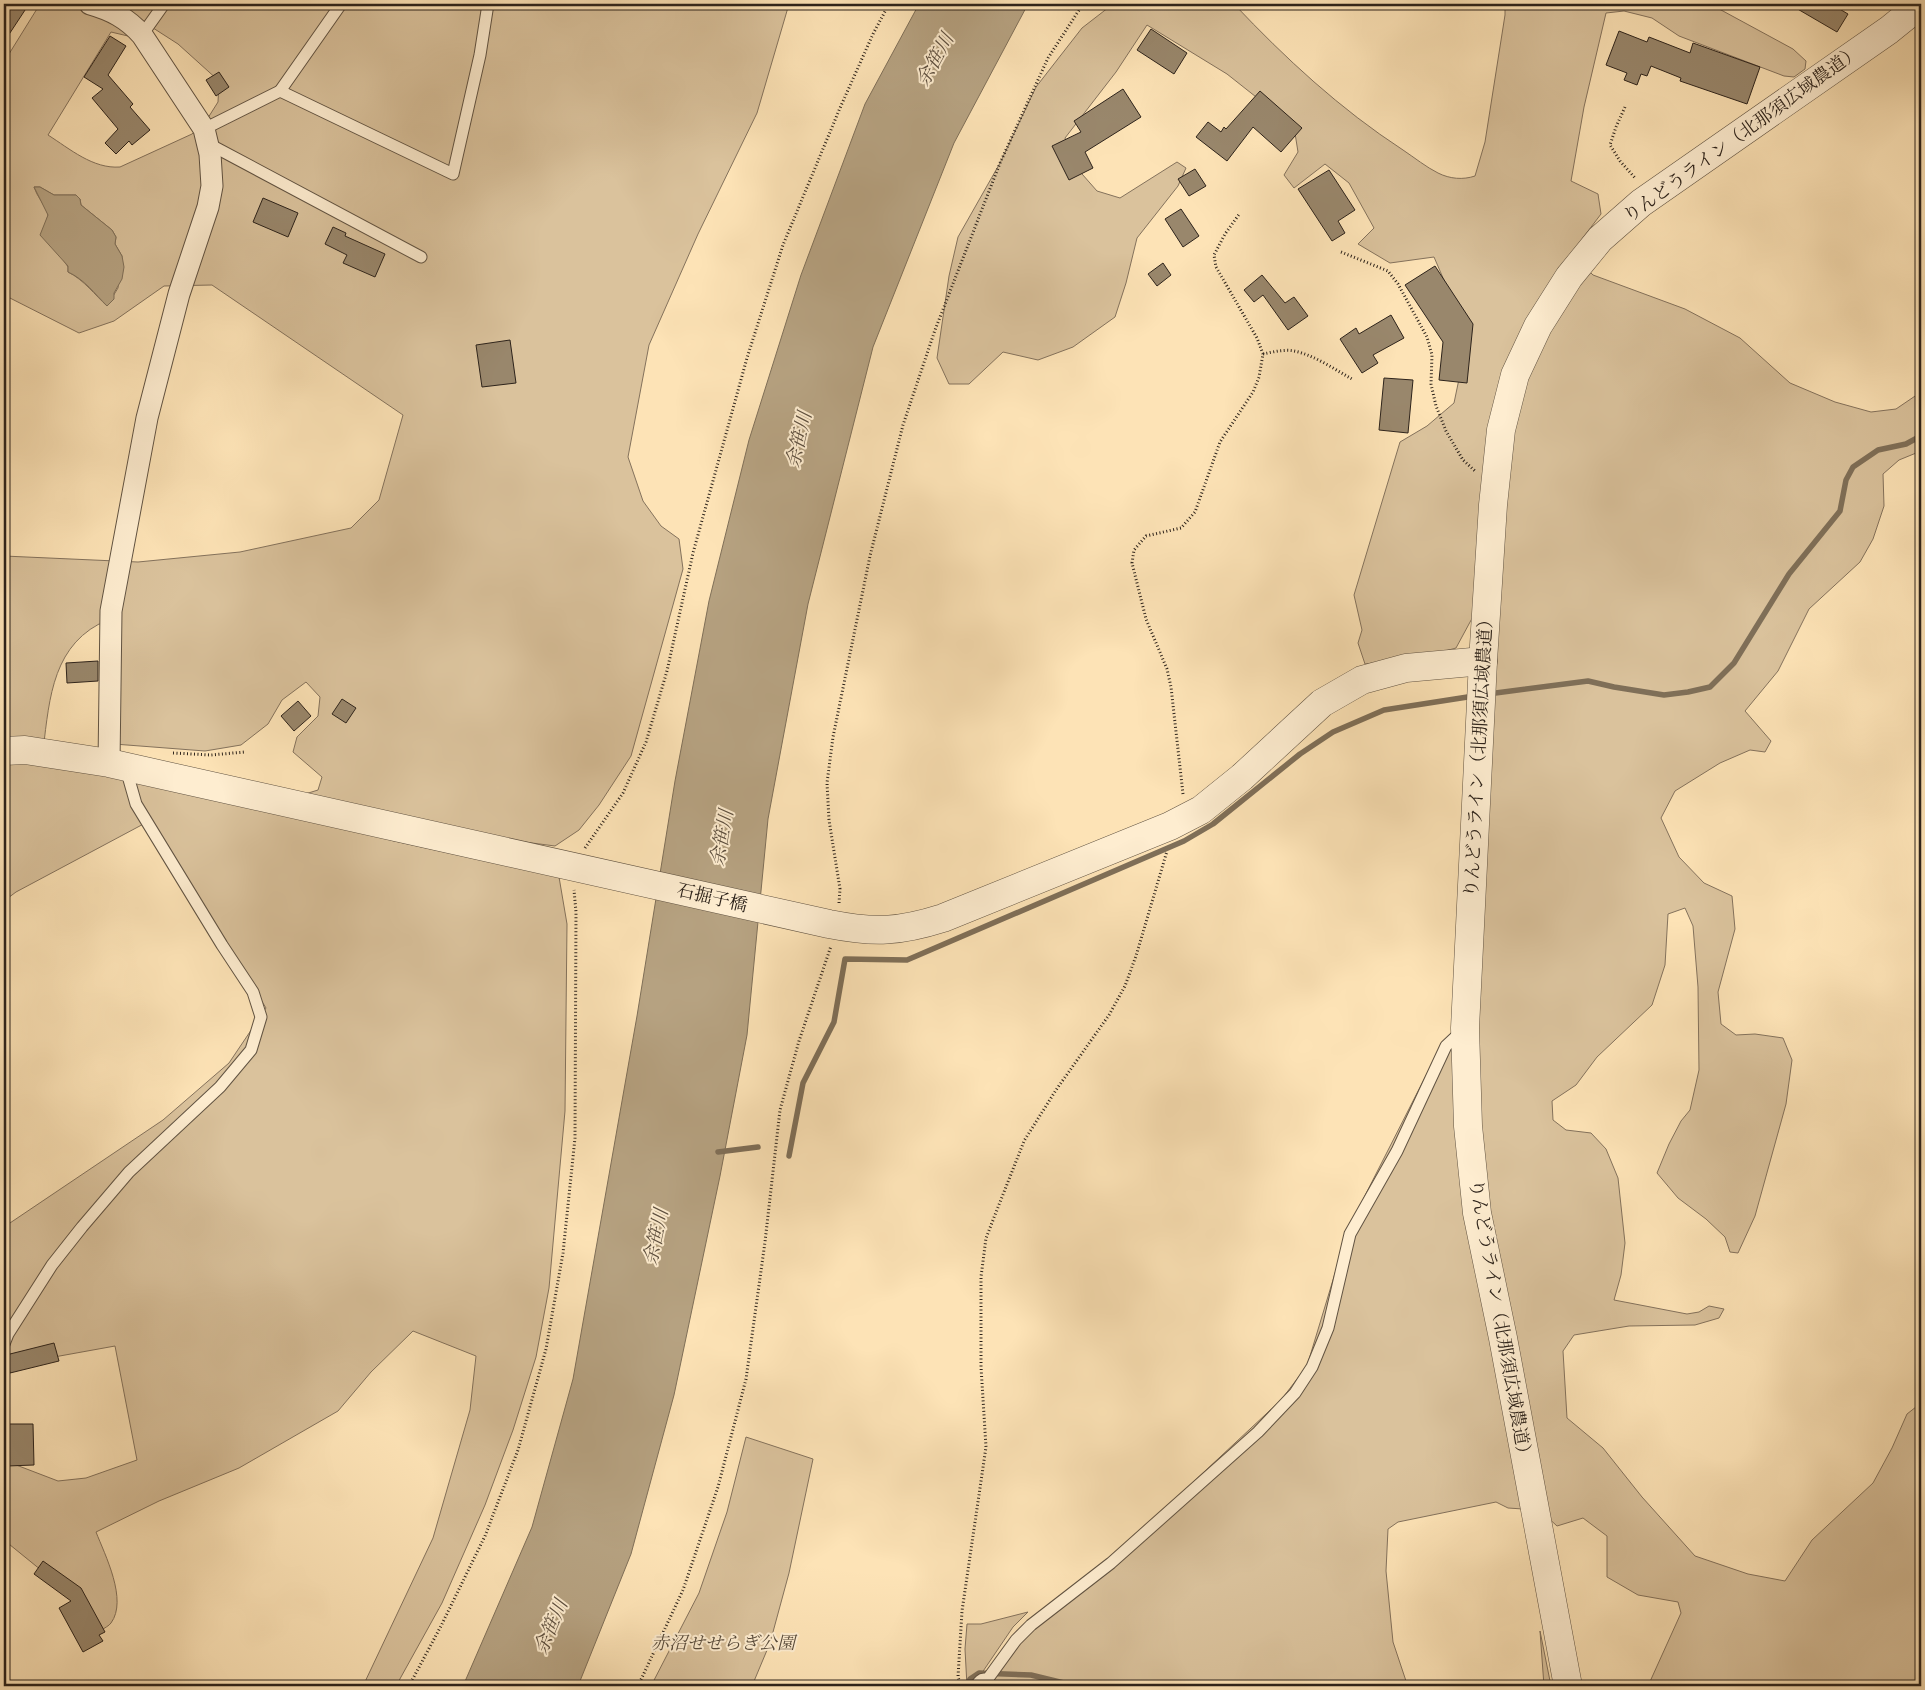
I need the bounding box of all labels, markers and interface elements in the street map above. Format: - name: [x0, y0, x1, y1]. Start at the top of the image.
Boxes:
- water label: 余笹川: [910, 27, 961, 91]
- street label: りんどうライン（北那須広域農道）: [1618, 39, 1866, 229]
- water label: 余笹川: [780, 407, 819, 471]
- street label: りんどうライン（北那須広域農道）: [1459, 610, 1499, 898]
- water label: 余笹川: [704, 806, 740, 868]
- street label: 石掘子橋: [674, 878, 750, 918]
- street label: りんどうライン（北那須広域農道）: [1463, 1177, 1537, 1465]
- water label: 余笹川: [637, 1204, 675, 1268]
- water label: 余笹川: [528, 1594, 575, 1658]
- park label: 赤沼せせらぎ公園: [651, 1631, 798, 1656]

